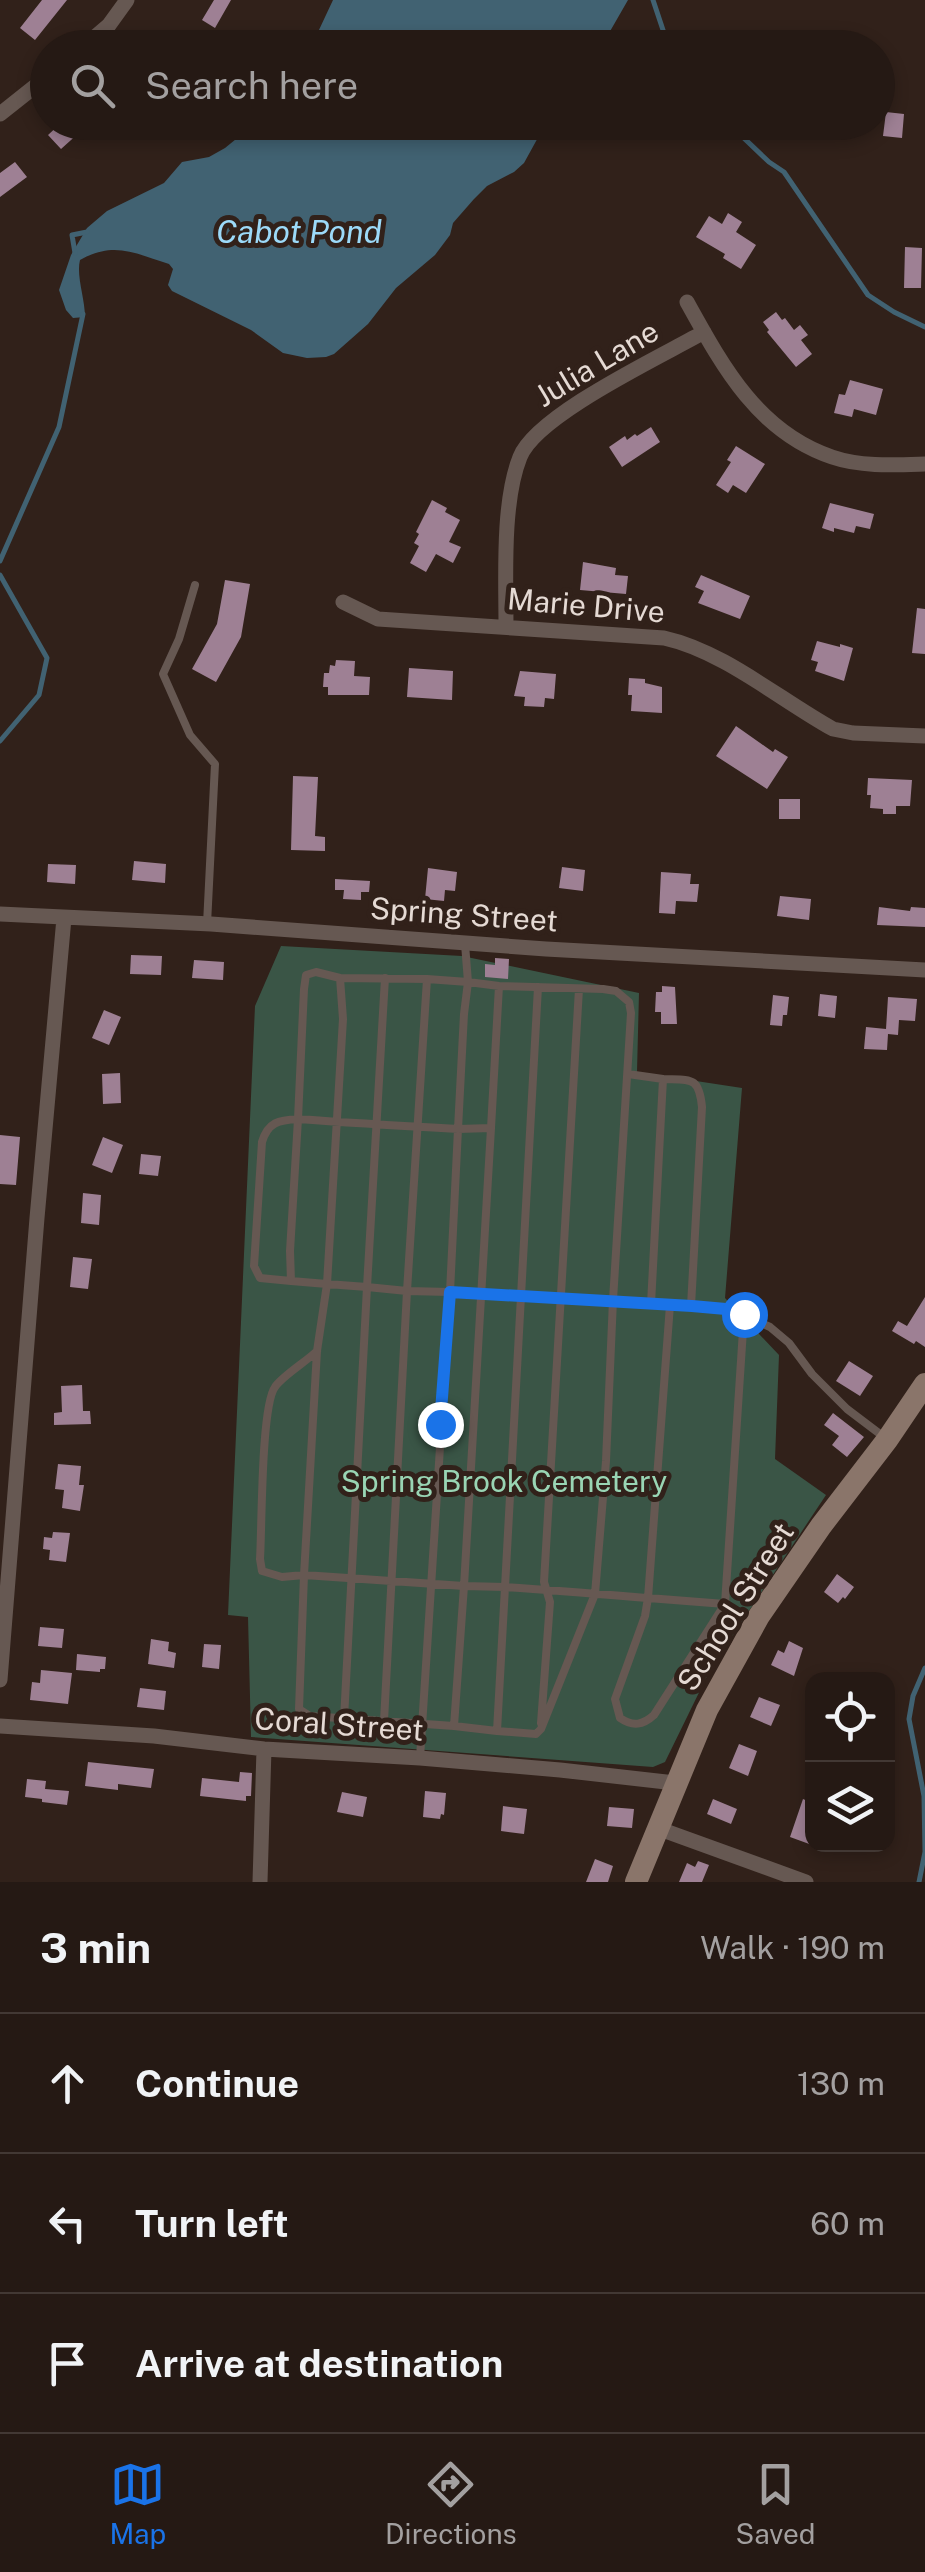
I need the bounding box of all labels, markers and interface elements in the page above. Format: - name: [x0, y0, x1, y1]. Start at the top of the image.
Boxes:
- search box: [30, 30, 895, 140]
- icon: search: [65, 58, 120, 113]
- text: Search here: [145, 63, 358, 108]
- water label: Cabot Pond: [216, 213, 383, 250]
- street label: Julia Lane: [528, 312, 665, 414]
- street label: Marie Drive: [506, 580, 666, 630]
- street label: Spring Street: [369, 889, 559, 939]
- route start: [722, 1292, 768, 1338]
- route end: [418, 1402, 464, 1448]
- park label: Spring Brook Cemetery: [341, 1463, 667, 1499]
- street label: School Street: [669, 1516, 801, 1697]
- map controls: [805, 1672, 895, 1852]
- button: locate: [805, 1672, 895, 1762]
- street label: Coral Street: [253, 1700, 425, 1748]
- button: layers: [805, 1762, 895, 1852]
- text: 3 min: [40, 1923, 151, 1972]
- text: Walk · 190 m: [700, 1929, 885, 1966]
- icon: ahead: [40, 2056, 95, 2111]
- text: Continue: [135, 2061, 299, 2106]
- text: 130 m: [797, 2065, 885, 2102]
- icon: left: [40, 2196, 95, 2251]
- text: Turn left: [135, 2201, 289, 2246]
- text: 60 m: [810, 2205, 885, 2242]
- icon: arrive: [40, 2336, 95, 2391]
- text: Arrive at destination: [135, 2341, 503, 2386]
- tab: Map: [109, 2457, 166, 2550]
- tab: Directions: [385, 2457, 517, 2550]
- tab: Saved: [735, 2457, 816, 2550]

